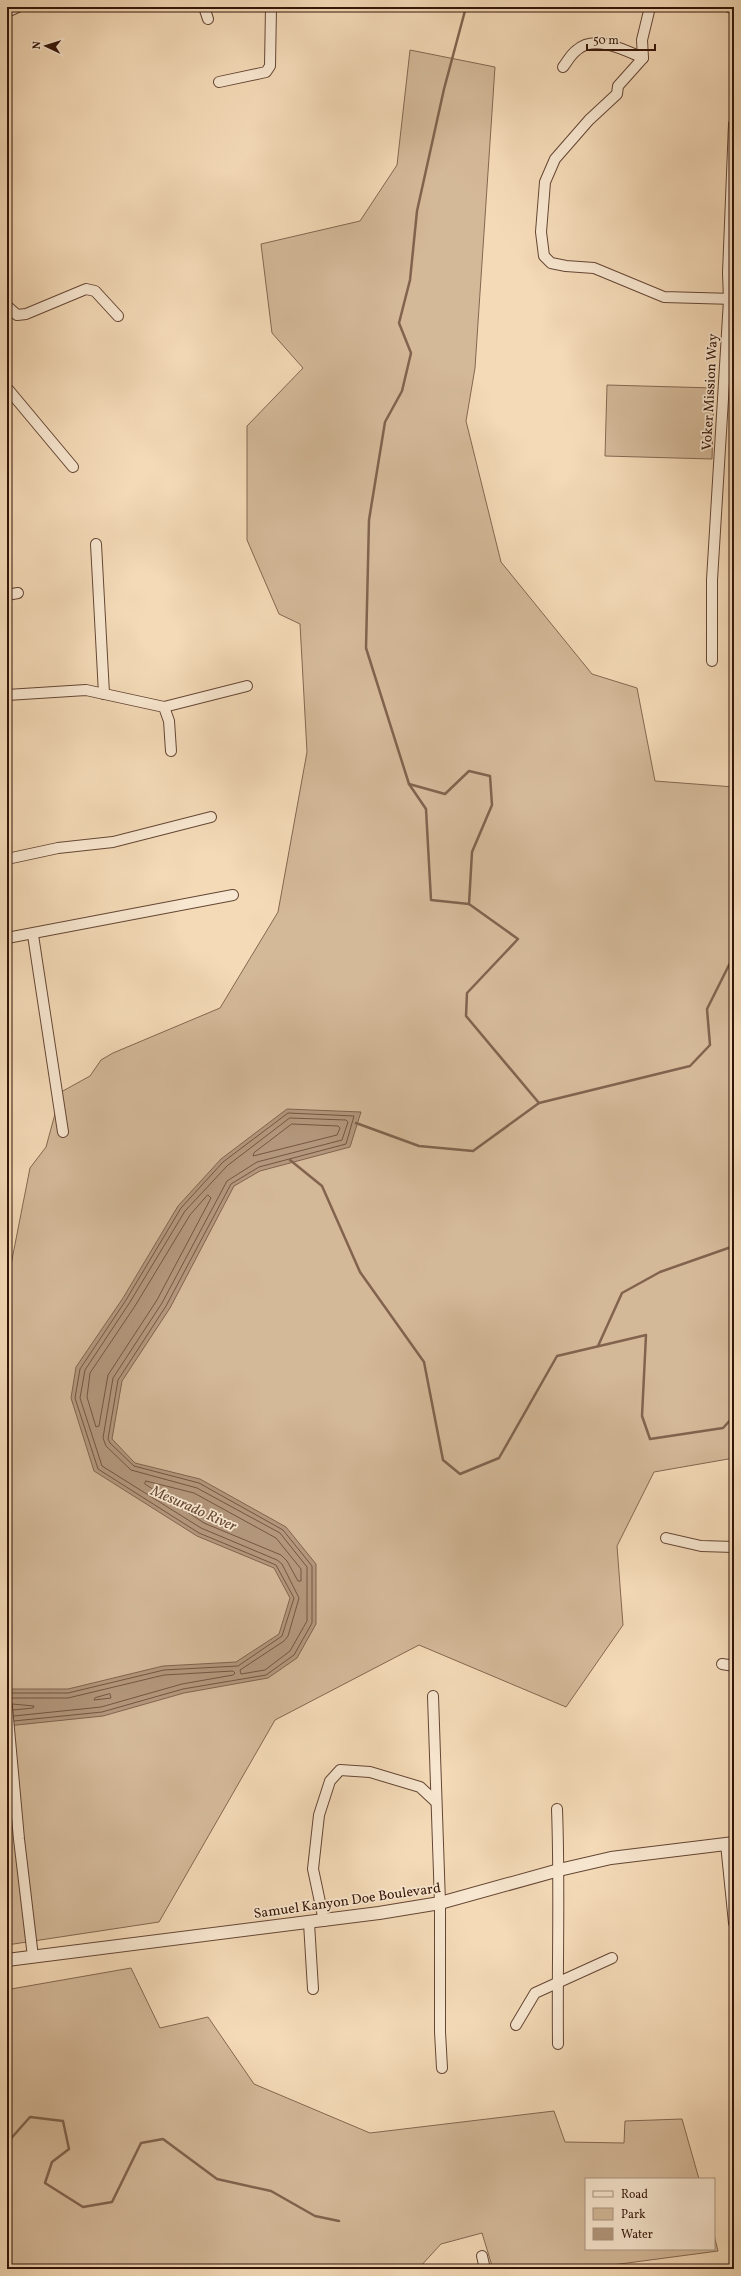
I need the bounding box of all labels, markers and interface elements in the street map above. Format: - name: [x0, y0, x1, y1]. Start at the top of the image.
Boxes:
- north arrow: [26, 26, 66, 66]
- scale bar: [587, 26, 655, 52]
- text: 50 m: [593, 33, 619, 49]
- text: N: [30, 41, 45, 50]
- street label: Voker Mission Way: [698, 333, 723, 451]
- water label: Mesurado River: [146, 1481, 240, 1538]
- street label: Samuel Kanyon Doe Boulevard: [252, 1879, 442, 1924]
- legend: [585, 2178, 715, 2250]
- text: Road: [621, 2187, 648, 2203]
- text: Park: [621, 2207, 646, 2223]
- text: Water: [621, 2227, 653, 2243]

